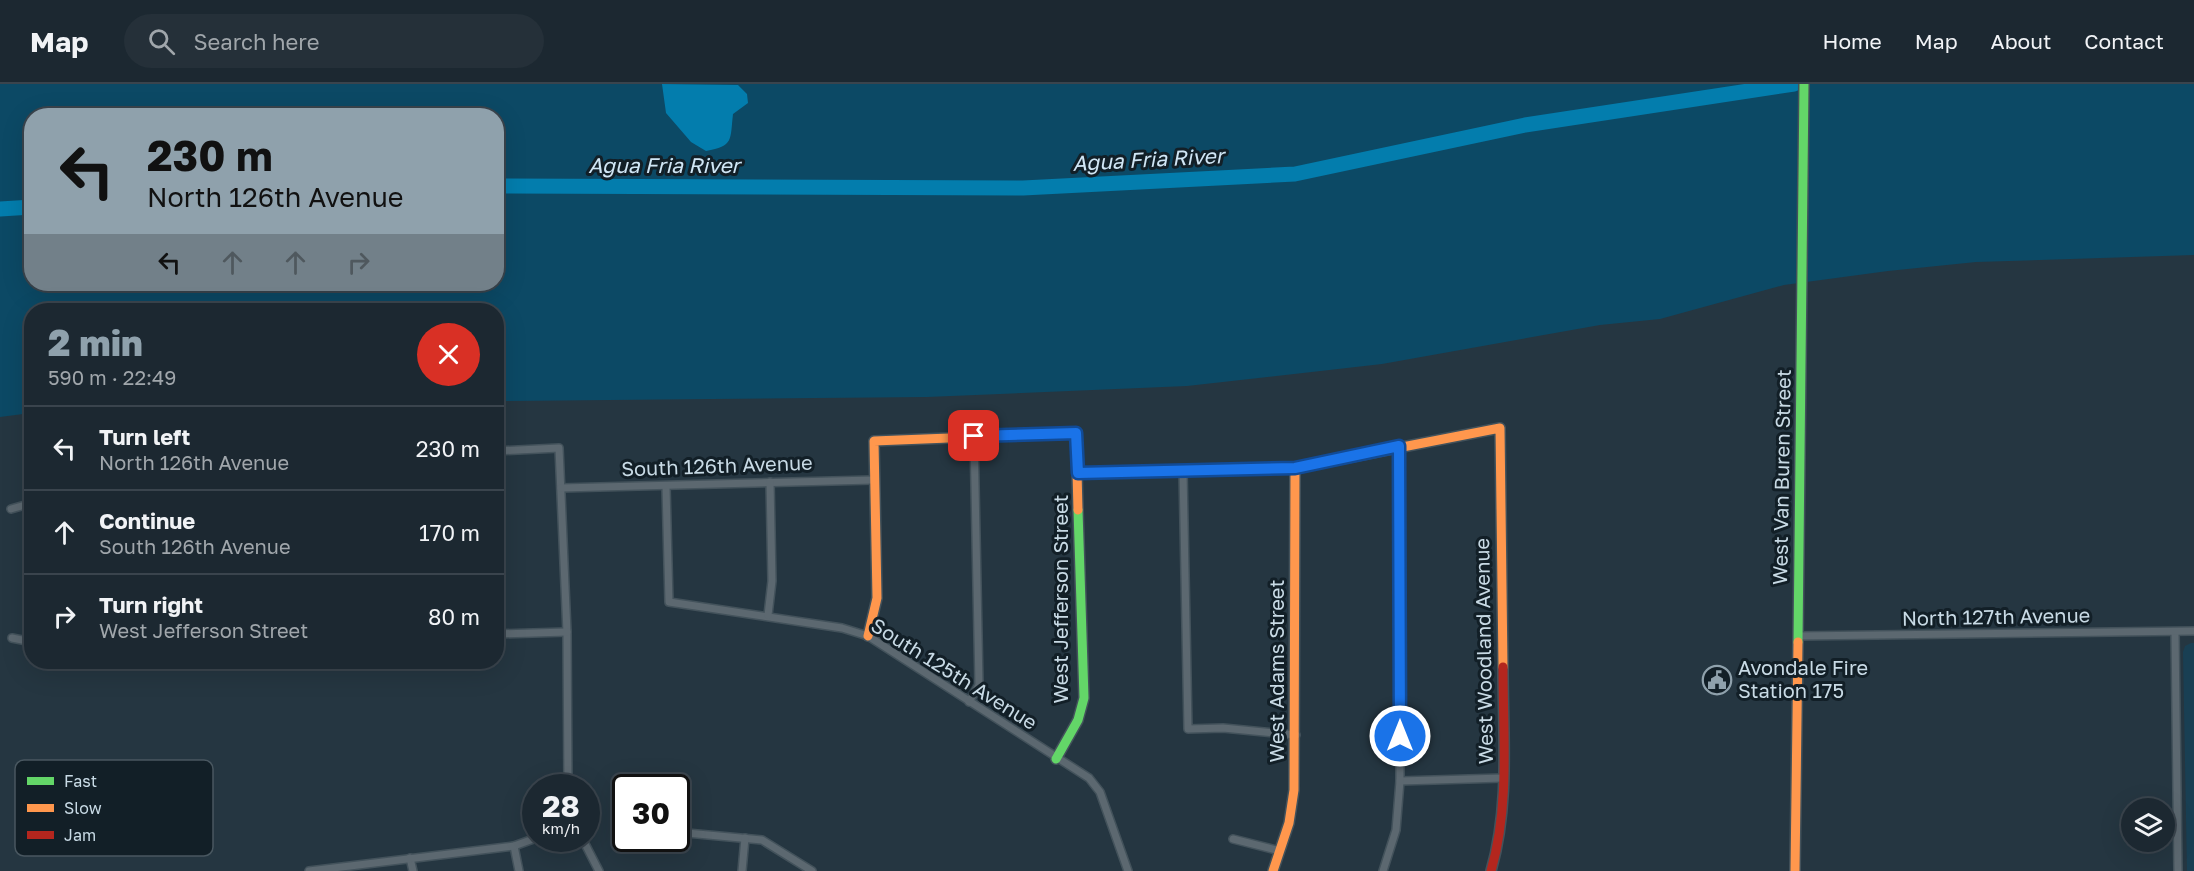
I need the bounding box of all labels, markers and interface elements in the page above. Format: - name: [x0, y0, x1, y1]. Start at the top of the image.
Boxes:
- search box: [124, 14, 544, 68]
- text: Map: [30, 25, 88, 58]
- icon: search: [145, 25, 178, 58]
- text: Search here: [193, 28, 319, 55]
- text: Home: [1822, 28, 1882, 54]
- text: Map: [1915, 28, 1958, 54]
- text: About: [1991, 28, 2051, 54]
- text: Contact: [2084, 28, 2164, 54]
- text: 230 m: [147, 130, 273, 180]
- icon: left: [48, 132, 126, 210]
- water label: Agua Fria River: [1072, 142, 1227, 176]
- water label: Agua Fria River: [588, 152, 743, 178]
- text: North 126th Avenue: [147, 181, 404, 213]
- icon: left: [153, 246, 186, 279]
- icon: ahead: [216, 246, 249, 279]
- icon: ahead: [279, 246, 312, 279]
- icon: right: [342, 246, 375, 279]
- text: 2 min: [48, 321, 143, 364]
- button: close: [417, 323, 480, 386]
- text: 590 m · 22:49: [48, 365, 176, 389]
- street label: West Van Buren Street: [1767, 369, 1795, 585]
- pin: [948, 410, 999, 461]
- icon: arrive: [957, 419, 990, 452]
- text: Turn left: [99, 423, 190, 450]
- icon: left: [48, 432, 81, 465]
- text: 230 m: [416, 435, 480, 462]
- text: North 126th Avenue: [99, 450, 289, 474]
- street label: South 126th Avenue: [621, 450, 813, 480]
- street label: West Jefferson Street: [1048, 494, 1072, 704]
- text: Continue: [99, 507, 195, 534]
- icon: ahead: [48, 516, 81, 549]
- text: 170 m: [419, 519, 480, 546]
- text: South 126th Avenue: [99, 534, 291, 558]
- street label: West Woodland Avenue: [1469, 538, 1497, 764]
- street label: West Adams Street: [1264, 580, 1288, 762]
- text: Turn right: [99, 591, 203, 618]
- icon: right: [48, 600, 81, 633]
- street label: North 127th Avenue: [1902, 602, 2090, 630]
- text: 80 m: [428, 603, 480, 630]
- street label: South 125th Avenue: [867, 612, 1042, 734]
- text: West Jefferson Street: [99, 618, 308, 642]
- place label: Avondale Fire Station 175: [1738, 655, 1868, 702]
- public building icon: Avondale Fire Station 175: [1701, 664, 1733, 696]
- position arrow: [1368, 704, 1432, 768]
- legend: [15, 760, 213, 856]
- text: Fast: [64, 771, 97, 791]
- speed limit sign: 30: [612, 774, 690, 852]
- text: 28: [542, 788, 580, 824]
- text: Slow: [64, 798, 102, 818]
- map controls: [2121, 798, 2175, 852]
- button: layers: [2121, 798, 2175, 852]
- text: km/h: [542, 819, 580, 837]
- text: Jam: [64, 825, 96, 845]

